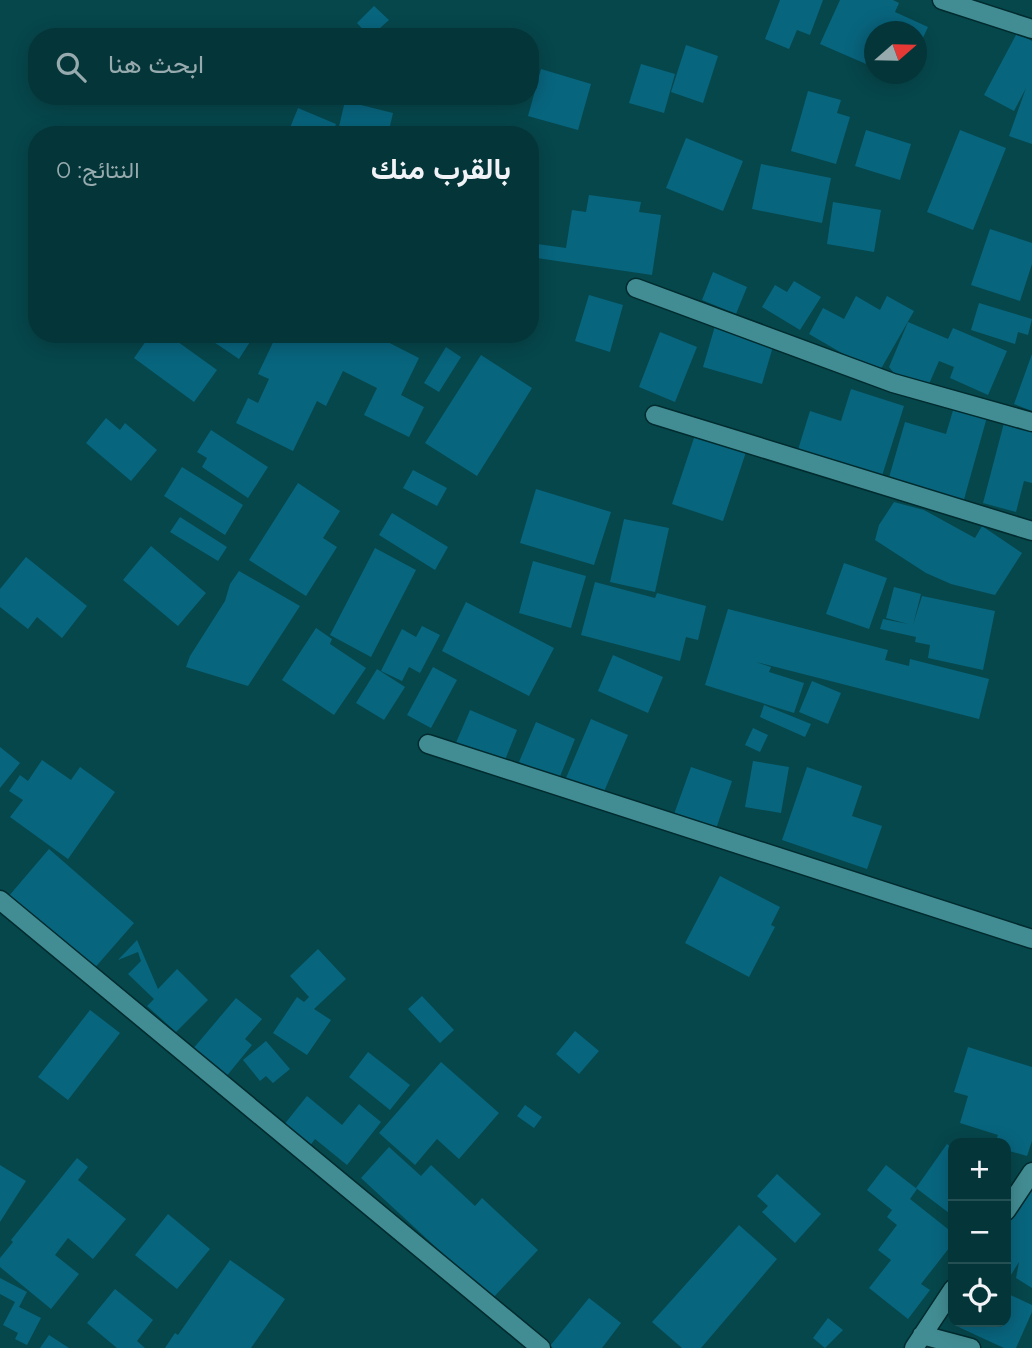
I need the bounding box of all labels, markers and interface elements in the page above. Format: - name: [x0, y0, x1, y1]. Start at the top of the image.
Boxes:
- north arrow: [864, 21, 927, 84]
- search box: [28, 28, 539, 105]
- icon: search: [52, 48, 90, 86]
- text: ابحث هنا: [108, 48, 204, 80]
- text: بالقرب منك: [371, 150, 511, 187]
- text: النتائج: 0: [56, 156, 140, 184]
- map controls: [948, 1138, 1011, 1327]
- button: +: [948, 1138, 1011, 1201]
- button: −: [948, 1201, 1011, 1264]
- button: locate: [948, 1264, 1011, 1327]

